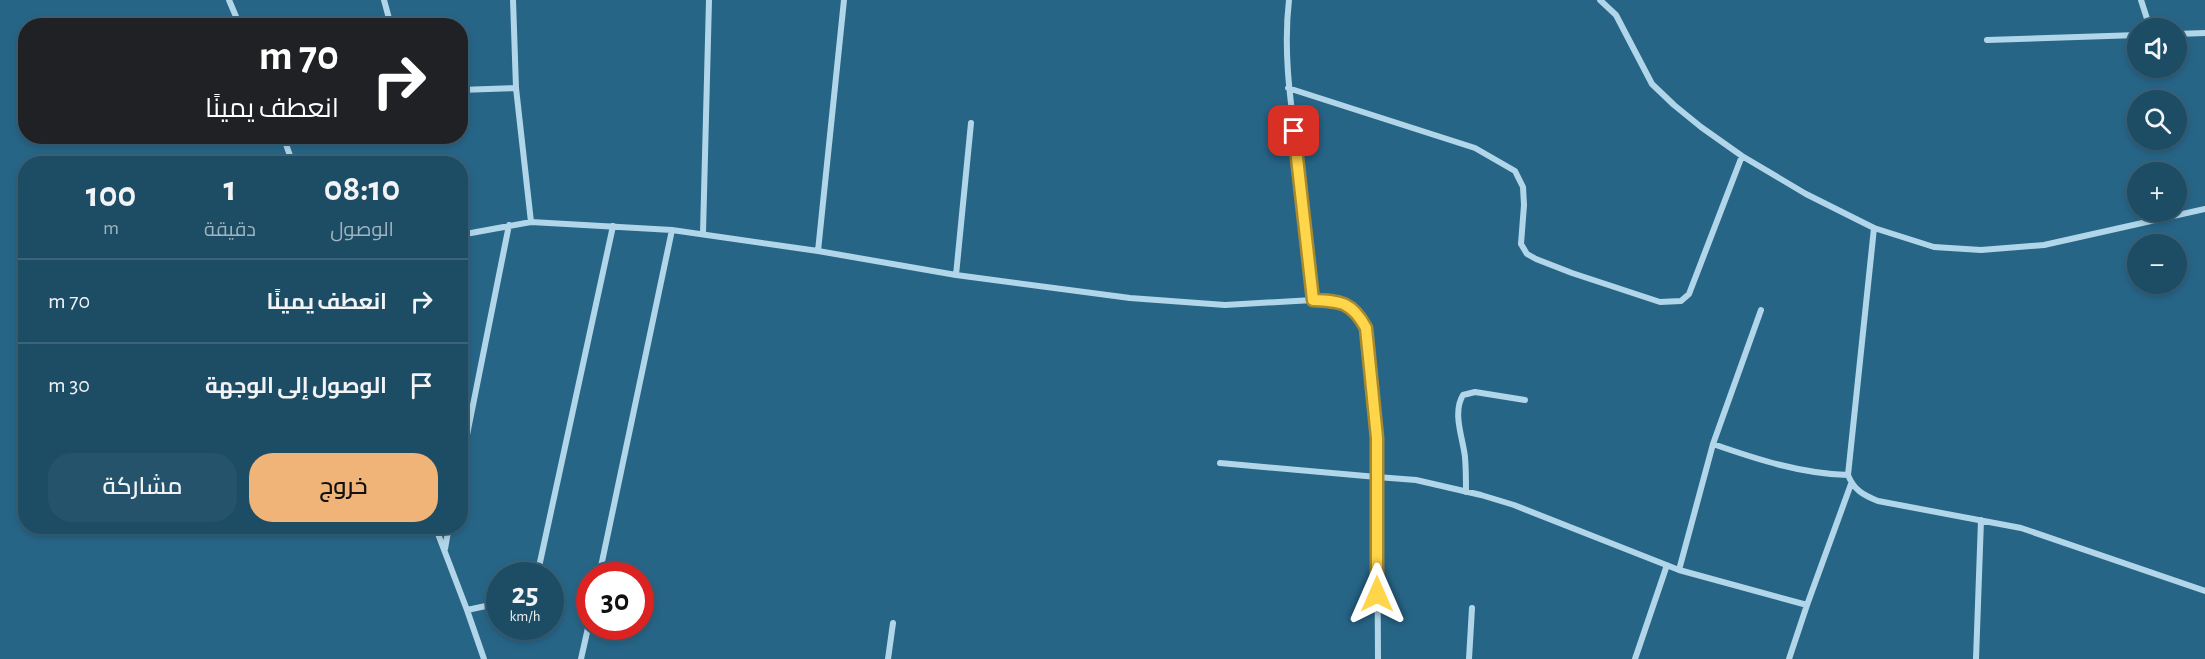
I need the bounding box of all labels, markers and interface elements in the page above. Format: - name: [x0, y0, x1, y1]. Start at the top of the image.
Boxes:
- map controls: [2127, 18, 2187, 294]
- button: sound: [2127, 18, 2187, 78]
- text: 70 m: [259, 35, 339, 77]
- icon: right: [360, 42, 438, 120]
- button: search: [2127, 90, 2187, 150]
- text: انعطف يمينًا: [205, 95, 339, 122]
- pin: [1268, 105, 1319, 156]
- icon: arrive: [1277, 114, 1310, 147]
- button: +: [2127, 162, 2187, 222]
- text: 1: [224, 171, 237, 207]
- text: 08:10: [324, 171, 400, 207]
- text: 100: [86, 177, 136, 213]
- text: m: [103, 218, 119, 238]
- text: دقيقة: [204, 220, 256, 240]
- text: الوصول: [330, 220, 394, 240]
- button: −: [2127, 234, 2187, 294]
- icon: right: [405, 285, 438, 318]
- text: 70 m: [48, 290, 90, 312]
- text: انعطف يمينًا: [266, 291, 387, 313]
- icon: arrive: [405, 369, 438, 402]
- text: 30 m: [48, 374, 90, 396]
- text: الوصول إلى الوجهة: [205, 375, 387, 397]
- button: مشاركة: [48, 453, 237, 522]
- button: خروج: [249, 453, 438, 522]
- speed limit sign: 30: [576, 562, 654, 640]
- position arrow: [1345, 562, 1409, 626]
- text: 25: [511, 579, 539, 609]
- text: km/h: [510, 609, 540, 624]

